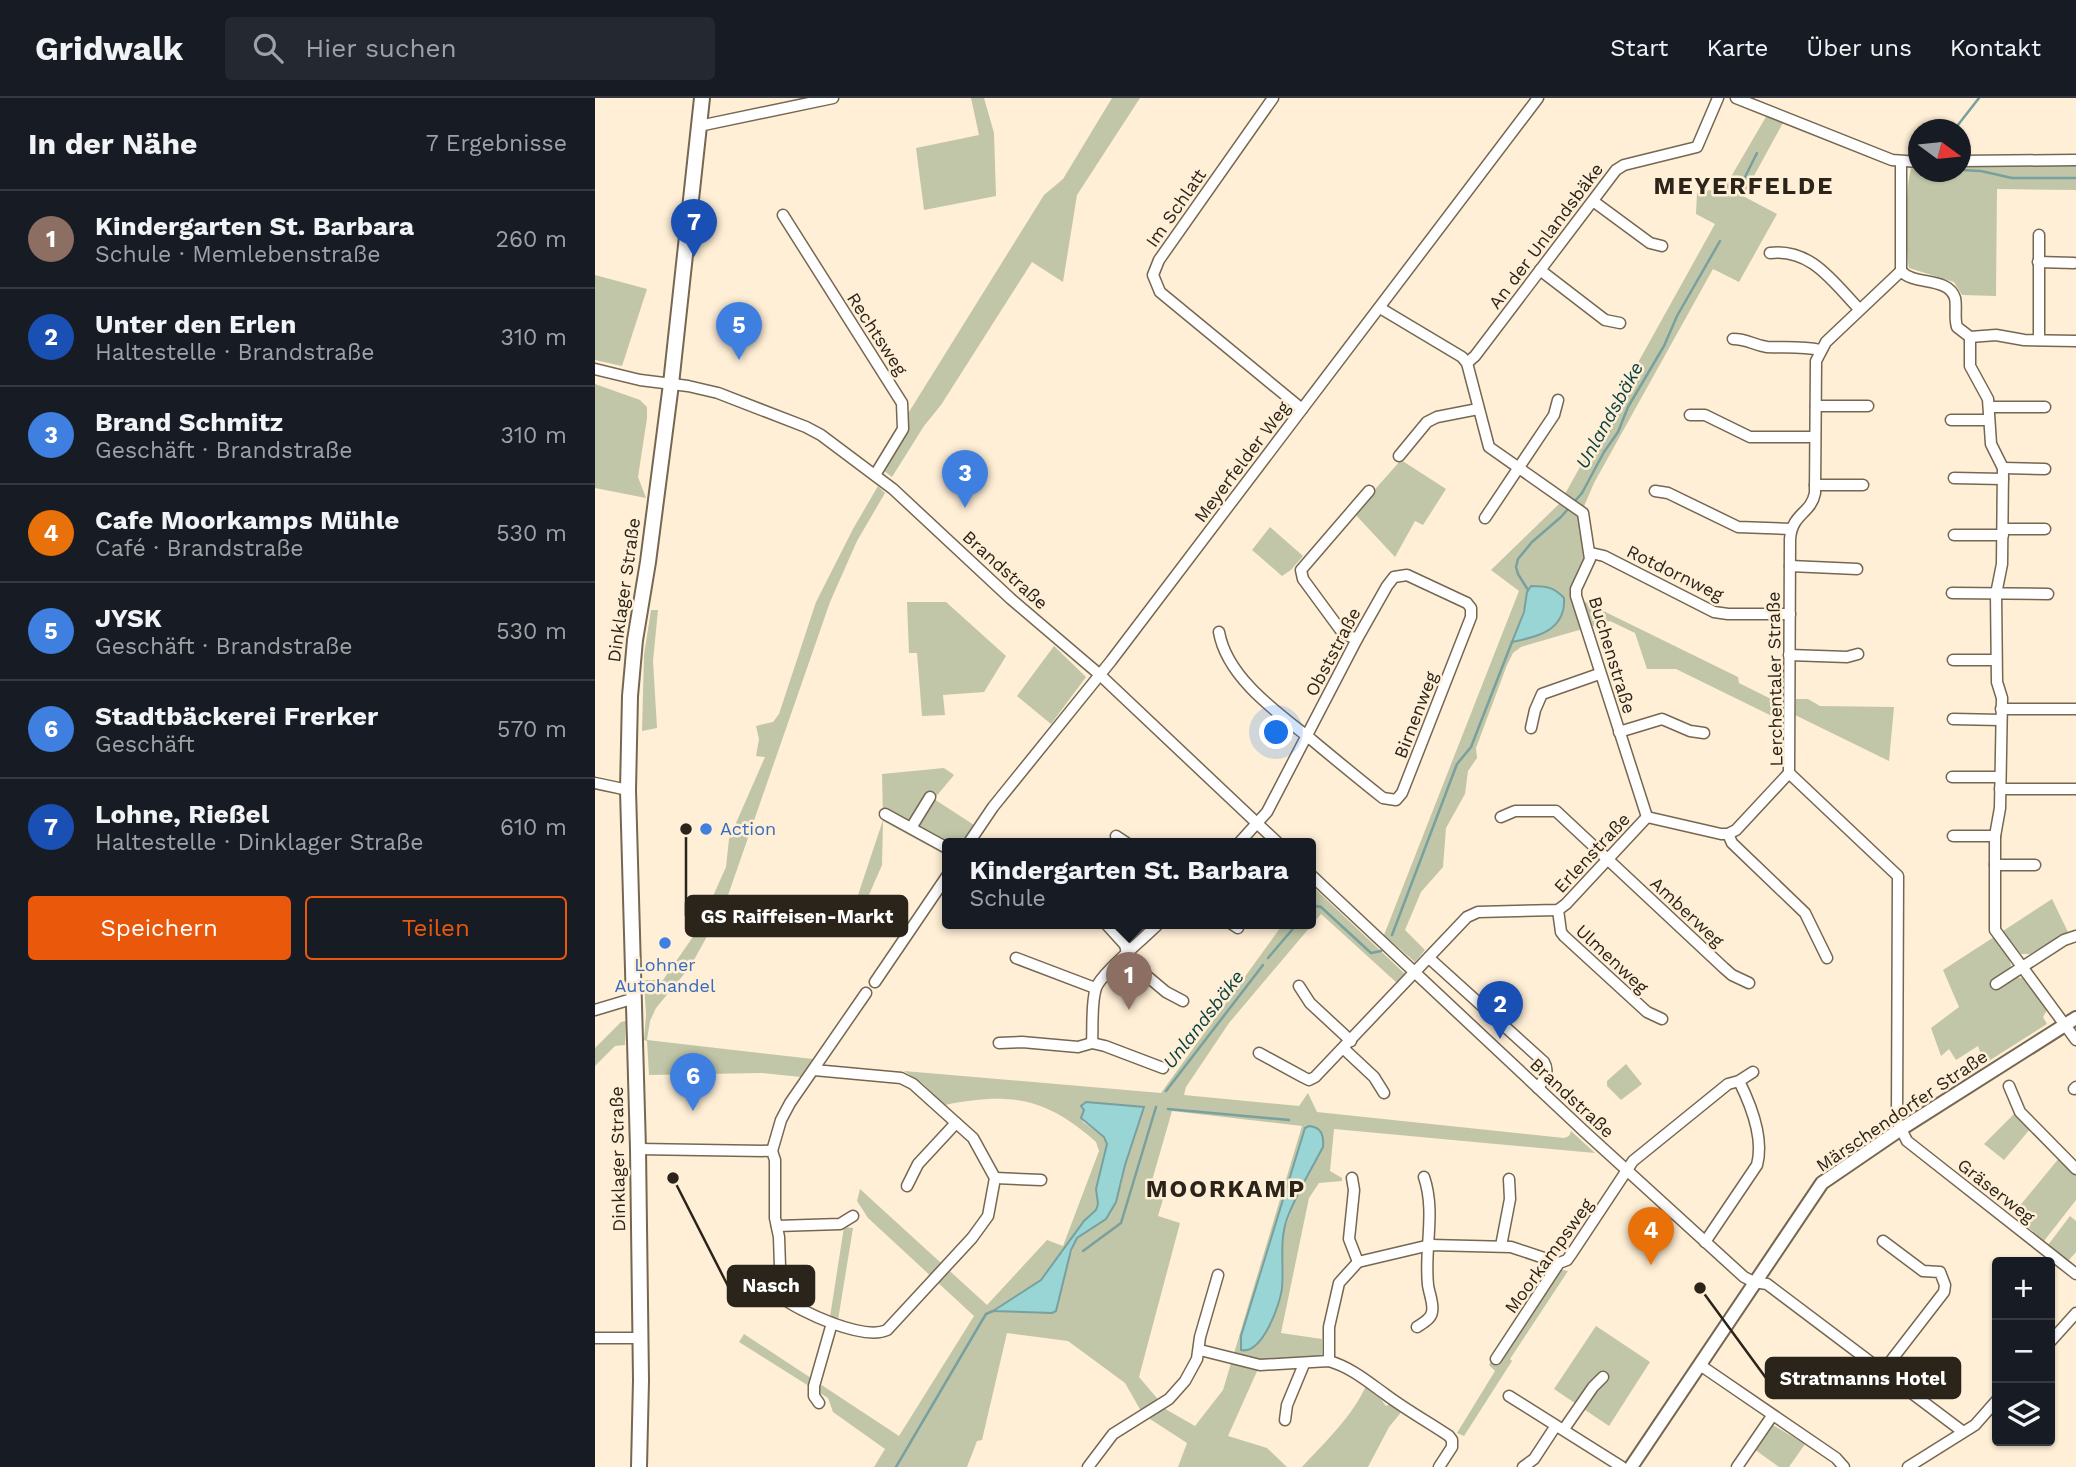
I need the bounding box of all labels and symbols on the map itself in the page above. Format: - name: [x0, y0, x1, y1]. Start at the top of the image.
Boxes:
- north arrow: [1908, 119, 1971, 182]
- street label: An der Unlandsbäke: [1484, 159, 1607, 313]
- street label: Im Schlatt: [1141, 164, 1210, 251]
- district label: MEYERFELDE: [1654, 172, 1834, 200]
- pin: 7: [671, 199, 717, 257]
- street label: Rechtsweg: [843, 288, 912, 379]
- pin: 5: [716, 302, 762, 360]
- water label: Unlandsbäke: [1571, 358, 1648, 473]
- street label: Meyerfelder Weg: [1189, 397, 1294, 526]
- pin: 3: [942, 450, 988, 508]
- street label: Dinklager Straße: [603, 516, 644, 663]
- street label: Brandstraße: [958, 526, 1052, 613]
- street label: Rotdornweg: [1623, 540, 1727, 605]
- street label: Lerchentaler Straße: [1762, 591, 1787, 767]
- street label: Buchenstraße: [1585, 594, 1640, 716]
- street label: Obststraße: [1300, 604, 1365, 700]
- street label: Birnenweg: [1389, 668, 1442, 761]
- your location: [1259, 715, 1293, 749]
- street label: Erlenstraße: [1549, 808, 1634, 897]
- place label: Action: [720, 818, 776, 839]
- marker: Action: [698, 821, 714, 837]
- street label: Amberweg: [1646, 872, 1729, 951]
- callout: GS Raiffeisen-Markt: [686, 896, 907, 936]
- text: GS Raiffeisen-Markt: [701, 905, 894, 928]
- street label: Ulmenweg: [1572, 920, 1653, 998]
- marker: Lohner Autohandel: [657, 935, 673, 951]
- pin: 1: [1106, 952, 1152, 1010]
- place label: Lohner Autohandel: [615, 954, 716, 996]
- water label: Unlandsbäke: [1158, 965, 1249, 1073]
- pin: 2: [1477, 981, 1523, 1039]
- street label: Märschendorfer Straße: [1812, 1045, 1991, 1176]
- pin: 6: [670, 1053, 716, 1111]
- street label: Brandstraße: [1526, 1053, 1619, 1142]
- street label: Dinklager Straße: [606, 1086, 629, 1232]
- street label: Gräserweg: [1953, 1154, 2039, 1228]
- district label: MOORKAMP: [1146, 1175, 1306, 1203]
- street label: Moorkampsweg: [1500, 1194, 1597, 1317]
- pin: 4: [1628, 1207, 1674, 1265]
- callout: Nasch: [728, 1266, 814, 1306]
- text: Nasch: [742, 1274, 800, 1297]
- callout: Stratmanns Hotel: [1766, 1358, 1960, 1398]
- text: Stratmanns Hotel: [1780, 1367, 1947, 1390]

